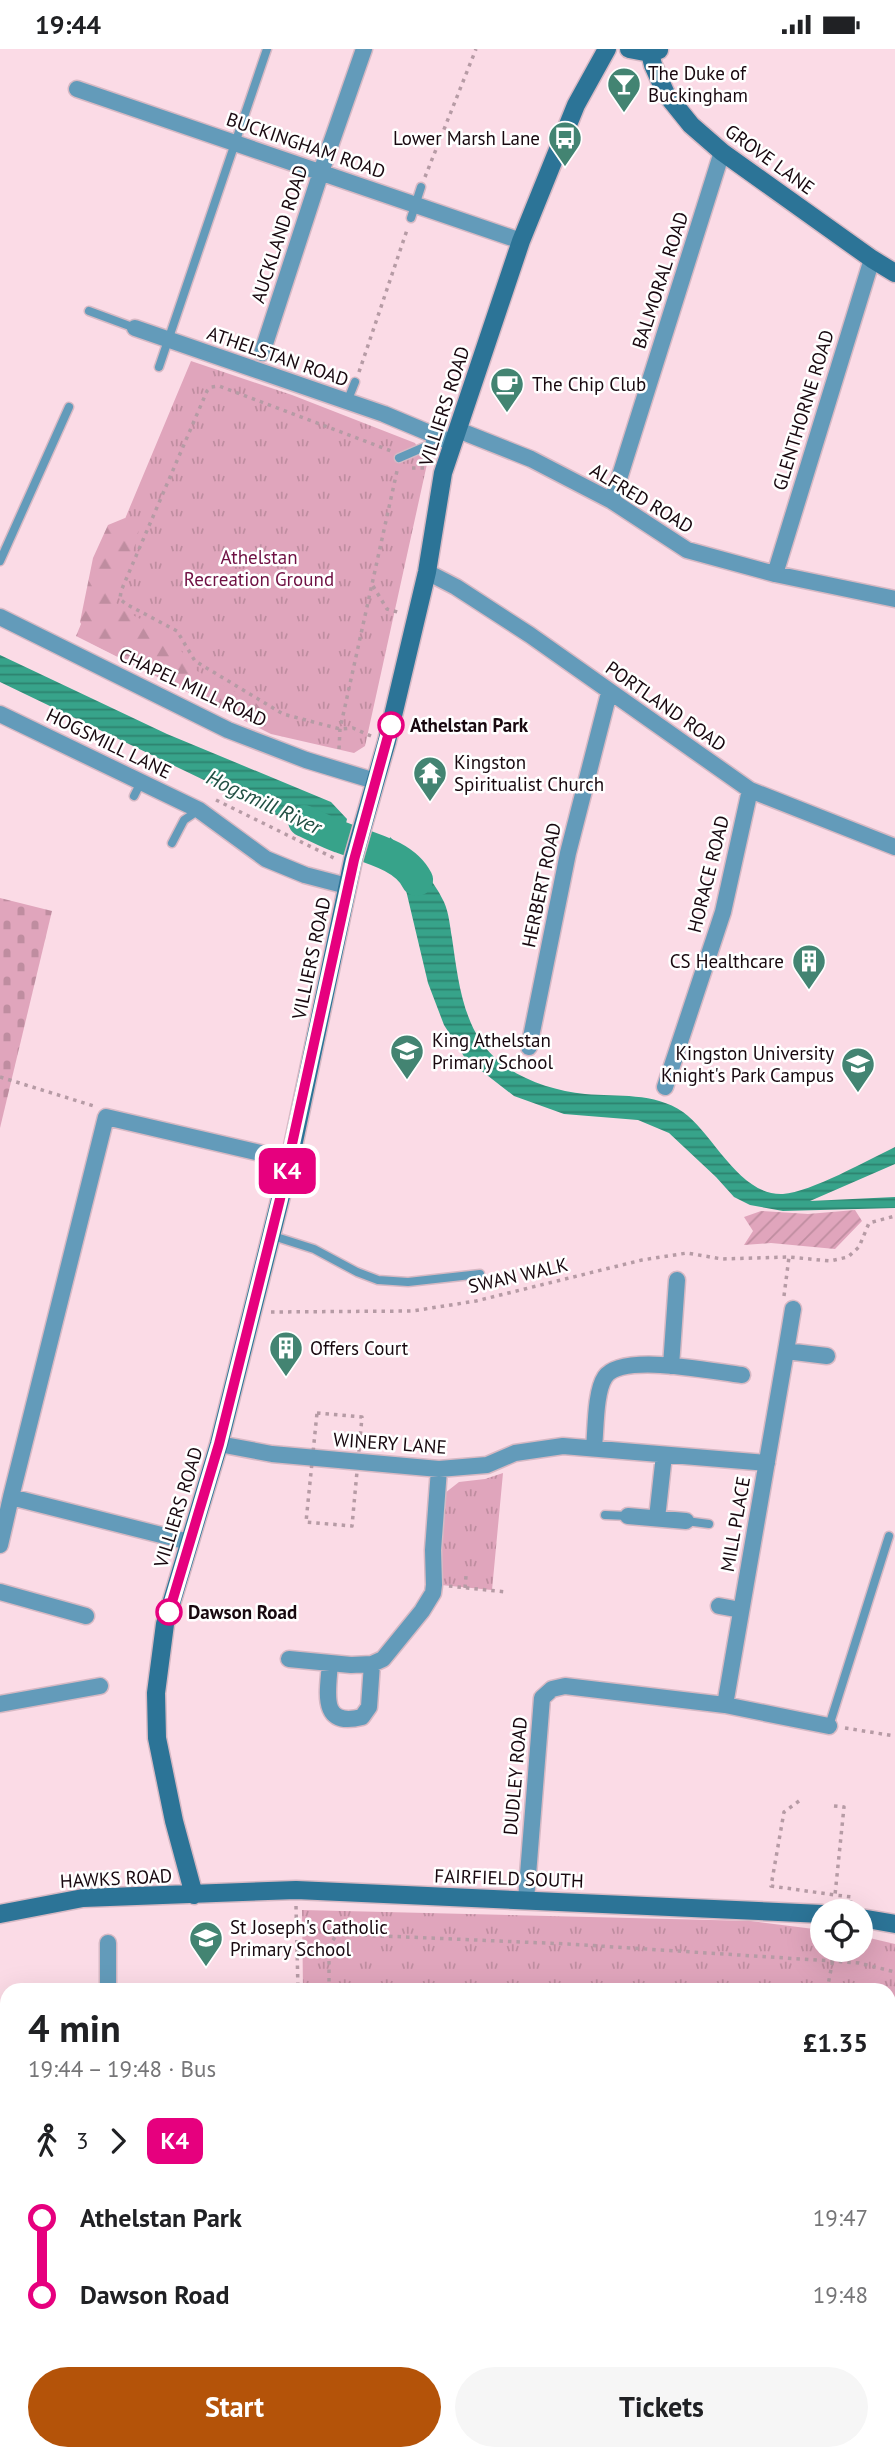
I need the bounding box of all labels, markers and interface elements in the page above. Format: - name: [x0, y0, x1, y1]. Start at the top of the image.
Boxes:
- text: 19:44: [35, 8, 101, 41]
- place label: The Duke of Buckingham: [648, 61, 748, 107]
- bar icon: The Duke of Buckingham: [605, 65, 643, 114]
- street label: BUCKINGHAM ROAD: [223, 107, 389, 183]
- bus stop icon: Lower Marsh Lane: [546, 119, 584, 168]
- street label: GROVE LANE: [721, 119, 819, 199]
- place label: Lower Marsh Lane: [393, 126, 540, 150]
- street label: AUCKLAND ROAD: [245, 162, 313, 306]
- street label: BALMORAL ROAD: [627, 208, 693, 352]
- street label: ATHELSTAN ROAD: [204, 321, 352, 391]
- street label: GLENTHORNE ROAD: [767, 327, 839, 493]
- street label: VILLIERS ROAD: [413, 343, 475, 470]
- cafe icon: The Chip Club: [488, 365, 526, 414]
- place label: The Chip Club: [532, 372, 646, 396]
- street label: ALFRED ROAD: [586, 458, 698, 538]
- park label: Athelstan Recreation Ground: [184, 545, 334, 591]
- street label: CHAPEL MILL ROAD: [115, 642, 271, 732]
- street label: PORTLAND ROAD: [601, 655, 731, 757]
- street label: HOGSMILL LANE: [43, 702, 175, 784]
- marker: Athelstan Park: [378, 712, 404, 738]
- place label: Athelstan Park: [410, 713, 529, 737]
- place label: Kingston Spiritualist Church: [454, 750, 604, 796]
- temple icon: Kingston Spiritualist Church: [411, 754, 449, 803]
- water label: Hogsmill River: [202, 764, 328, 841]
- street label: HORACE ROAD: [682, 813, 734, 935]
- street label: HERBERT ROAD: [516, 820, 566, 950]
- street label: VILLIERS ROAD: [286, 895, 336, 1022]
- building icon: CS Healthcare: [790, 942, 828, 991]
- place label: CS Healthcare: [670, 949, 784, 973]
- place label: King Athelstan Primary School: [432, 1028, 553, 1074]
- school or university icon: King Athelstan Primary School: [388, 1032, 426, 1081]
- place label: Kingston University Knight's Park Campus: [661, 1041, 834, 1087]
- school or university icon: Kingston University Knight's Park Campus: [839, 1045, 877, 1094]
- line badge: K4: [256, 1148, 318, 1194]
- text: K4: [273, 1155, 301, 1186]
- street label: SWAN WALK: [466, 1252, 570, 1298]
- building icon: Offers Court: [267, 1329, 305, 1378]
- place label: Offers Court: [310, 1336, 409, 1360]
- street label: WINERY LANE: [332, 1427, 448, 1459]
- street label: VILLIERS ROAD: [148, 1444, 208, 1571]
- street label: MILL PLACE: [715, 1474, 755, 1574]
- marker: Dawson Road: [156, 1599, 182, 1625]
- place label: Dawson Road: [188, 1600, 297, 1624]
- street label: DUDLEY ROAD: [498, 1716, 532, 1836]
- street label: HAWKS ROAD: [59, 1863, 173, 1893]
- street label: FAIRFIELD SOUTH: [434, 1863, 584, 1893]
- map controls: [810, 1899, 873, 1962]
- button: locate: [810, 1899, 873, 1962]
- place label: St Joseph's Catholic Primary School: [230, 1915, 388, 1961]
- school or university icon: St Joseph's Catholic Primary School: [187, 1919, 225, 1968]
- text: 4 min: [28, 2003, 121, 2052]
- text: £1.35: [803, 2026, 868, 2059]
- text: 19:44 – 19:48 · Bus: [28, 2054, 216, 2083]
- icon: walk: [28, 2122, 66, 2160]
- icon: forward: [99, 2122, 137, 2160]
- text: K4: [161, 2125, 189, 2156]
- text: 3: [76, 2126, 89, 2155]
- text: Athelstan Park: [80, 2201, 242, 2234]
- text: 19:47: [813, 2203, 868, 2232]
- text: Dawson Road: [80, 2278, 229, 2311]
- text: 19:48: [813, 2280, 868, 2309]
- button: Start: [28, 2367, 441, 2447]
- button: Tickets: [455, 2367, 868, 2447]

